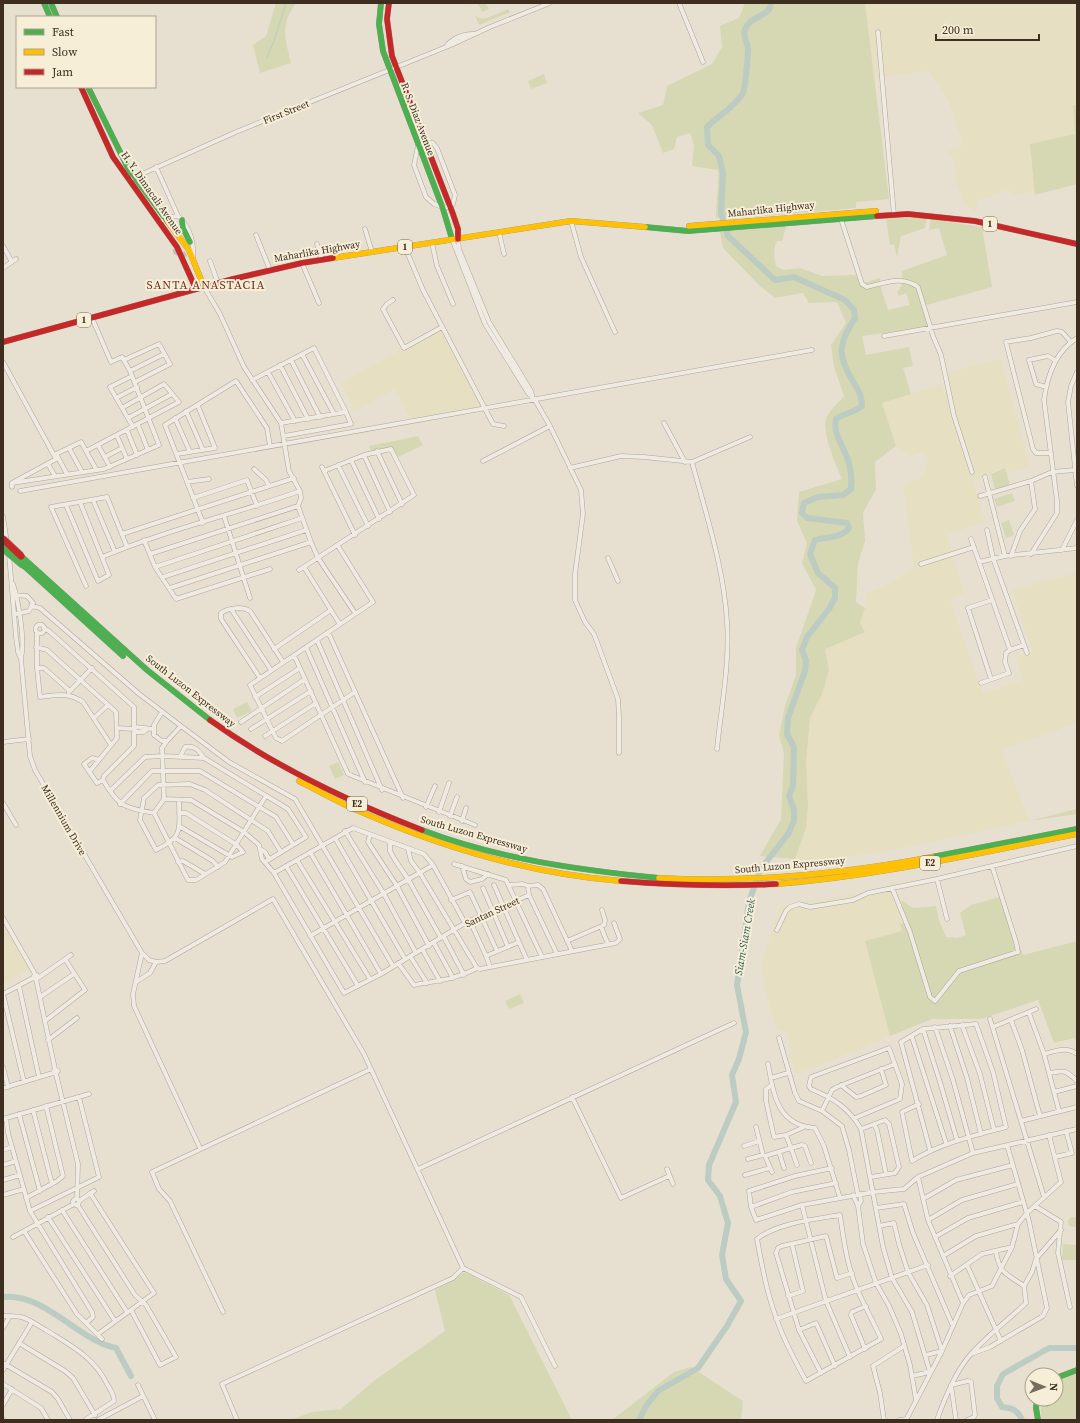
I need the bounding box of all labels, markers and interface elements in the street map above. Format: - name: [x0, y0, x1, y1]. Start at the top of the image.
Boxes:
- legend: [16, 16, 156, 88]
- scale bar: [936, 16, 1039, 42]
- text: 200 m: [942, 22, 974, 38]
- text: Fast: [52, 24, 74, 40]
- text: Slow: [52, 44, 78, 60]
- text: Jam: [51, 64, 73, 80]
- street label: R. S. Diaz Avenue: [398, 81, 438, 157]
- street label: First Street: [261, 97, 312, 127]
- street label: H. Y. Dimacali Avenue: [118, 149, 186, 237]
- street label: Maharlika Highway: [727, 198, 816, 220]
- road number: 1: [983, 217, 997, 231]
- street label: Maharlika Highway: [273, 237, 362, 265]
- road number: 1: [398, 240, 412, 254]
- district label: SANTA ANASTACIA: [147, 277, 265, 293]
- road number: 1: [77, 313, 91, 327]
- street label: South Luzon Expressway: [144, 652, 239, 731]
- street label: Millennium Drive: [39, 782, 89, 858]
- road number: E2: [347, 797, 367, 811]
- street label: South Luzon Expressway: [419, 813, 530, 856]
- street label: South Luzon Expressway: [734, 854, 846, 876]
- road number: E2: [920, 856, 940, 870]
- street label: Santan Street: [463, 893, 522, 930]
- water label: Siam-Siam Creek: [731, 897, 759, 976]
- north arrow: [1024, 1367, 1064, 1407]
- text: N: [1046, 1383, 1061, 1391]

